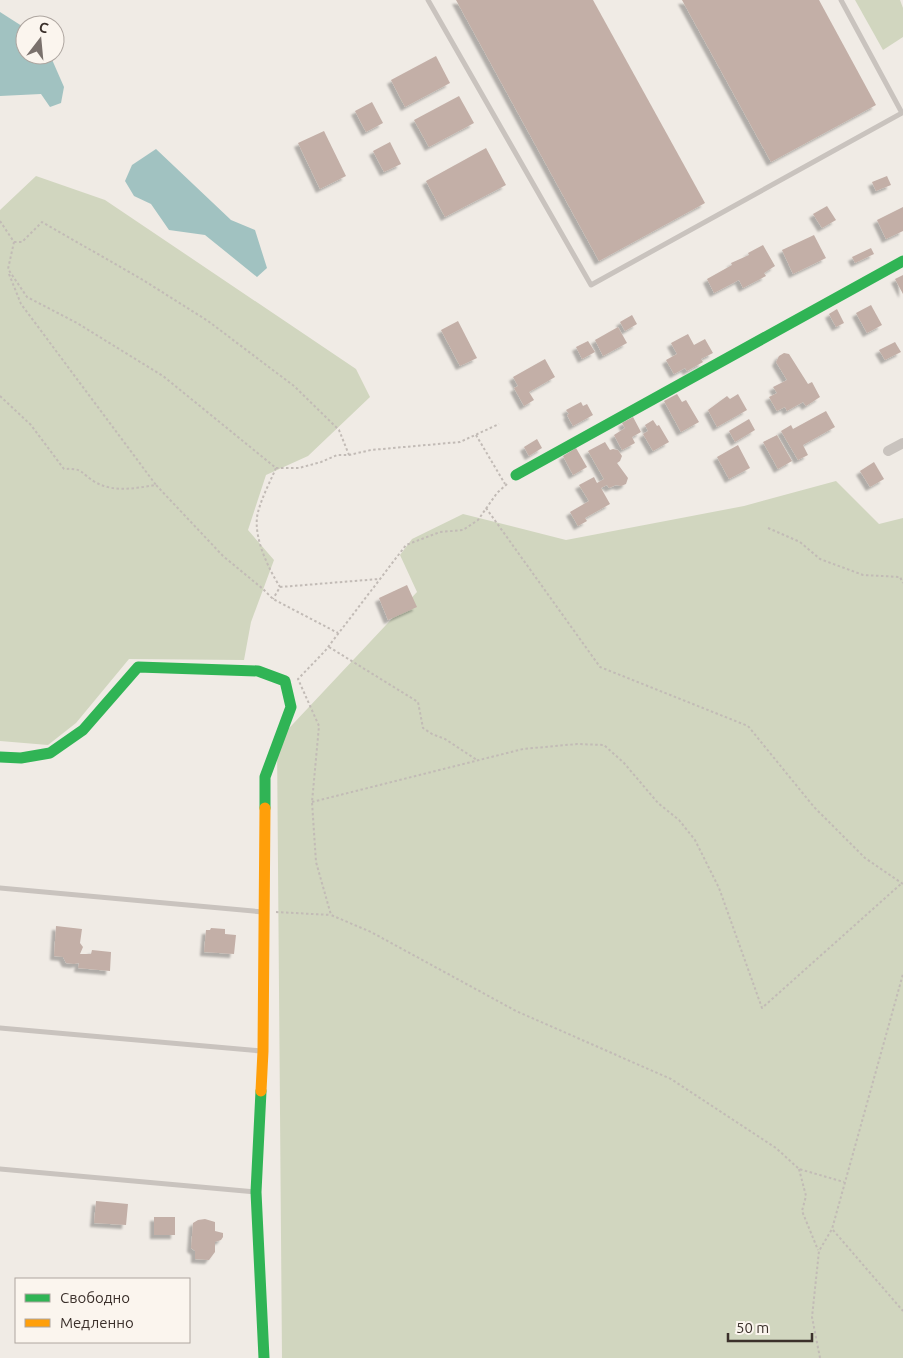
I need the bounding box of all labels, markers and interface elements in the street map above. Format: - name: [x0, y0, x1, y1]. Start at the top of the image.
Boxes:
- north arrow: [15, 15, 65, 65]
- text: С: [37, 19, 50, 36]
- legend: [15, 1278, 190, 1343]
- text: Свободно: [60, 1289, 130, 1306]
- scale bar: [728, 1310, 812, 1342]
- text: Медленно: [60, 1314, 134, 1331]
- text: 50 m: [736, 1319, 769, 1336]

